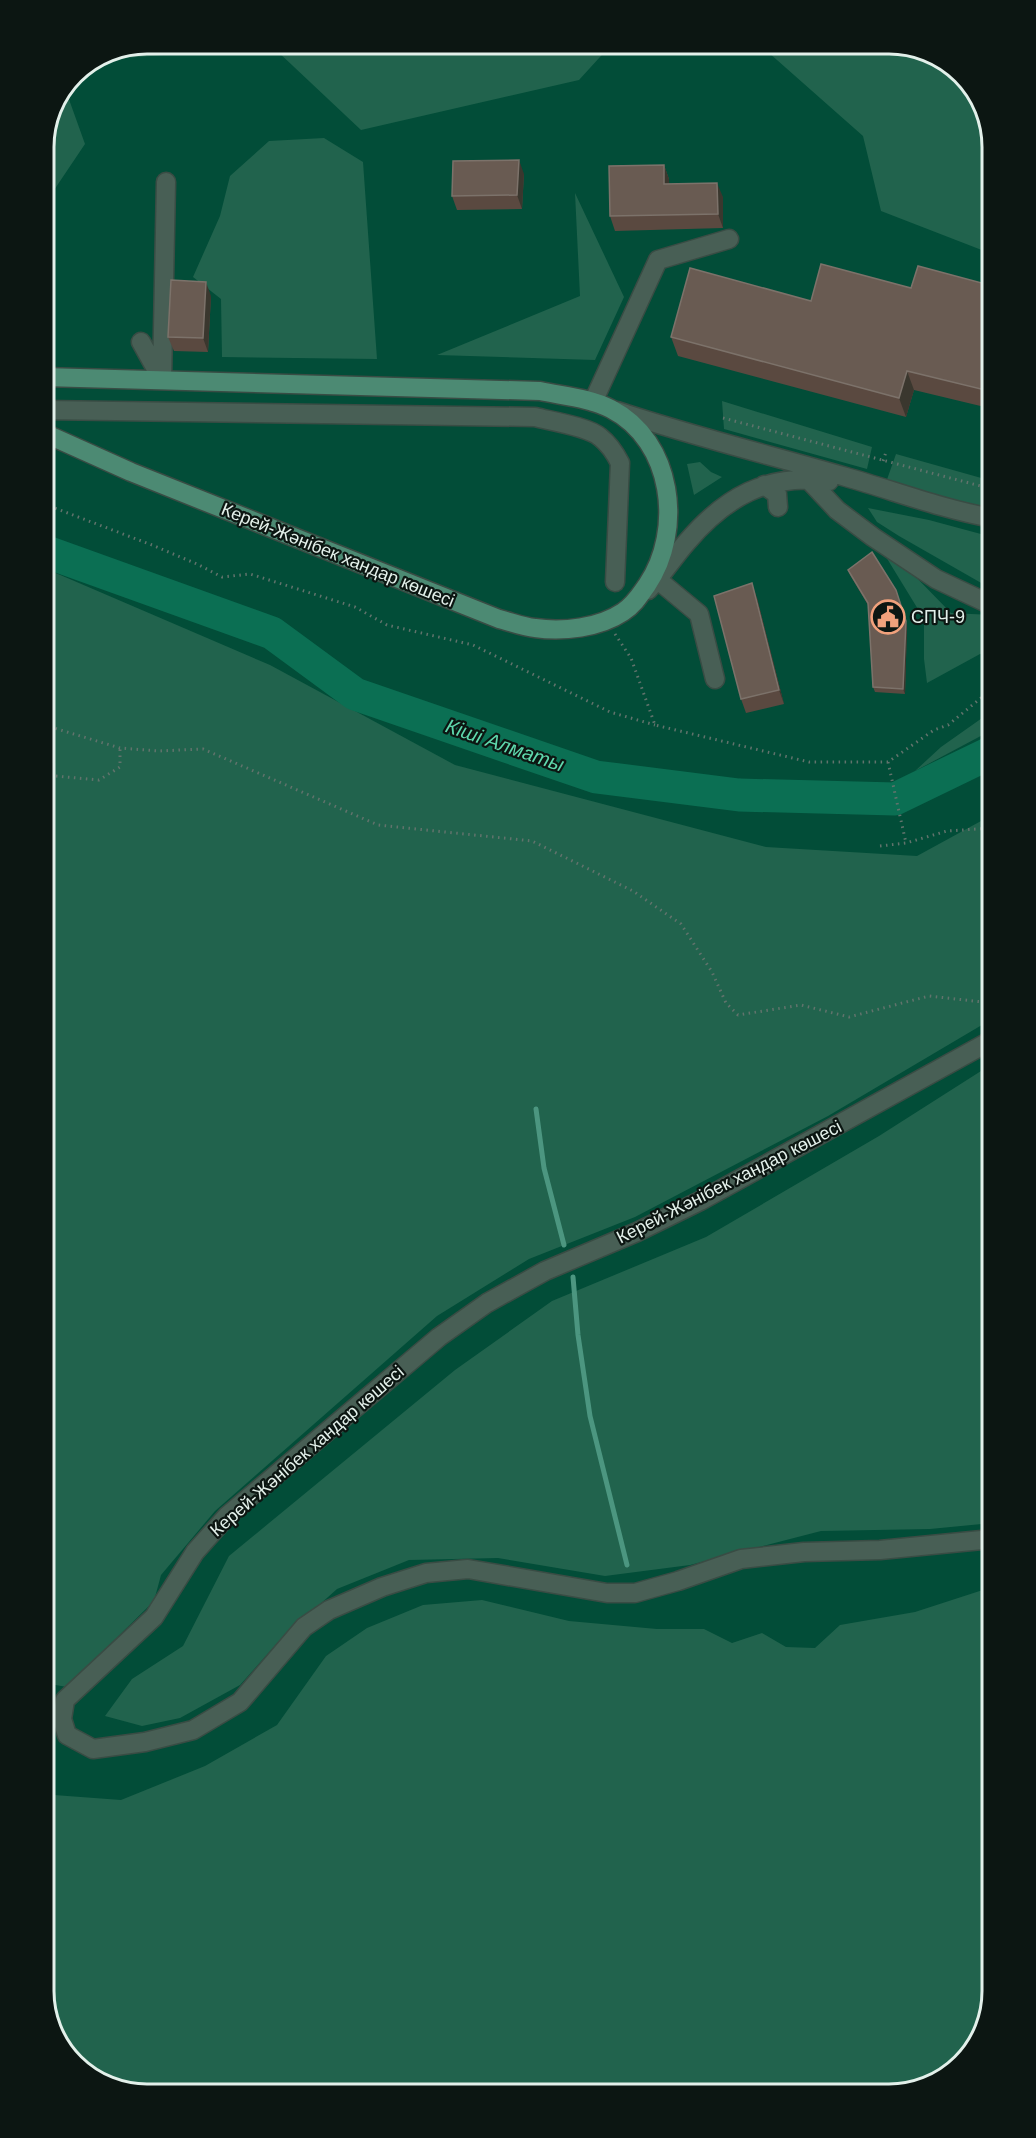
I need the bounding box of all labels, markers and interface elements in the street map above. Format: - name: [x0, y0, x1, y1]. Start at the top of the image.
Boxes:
- street label: Керей-Жәнібек хандар көшесі: [218, 499, 458, 611]
- public building icon: СПЧ-9: [870, 599, 906, 635]
- place label: СПЧ-9: [911, 607, 965, 627]
- water label: Кіші Алматы: [443, 714, 567, 776]
- street label: Керей-Жәнібек хандар көшесі: [613, 1116, 845, 1248]
- street label: Керей-Жәнібек хандар көшесі: [206, 1362, 408, 1540]

